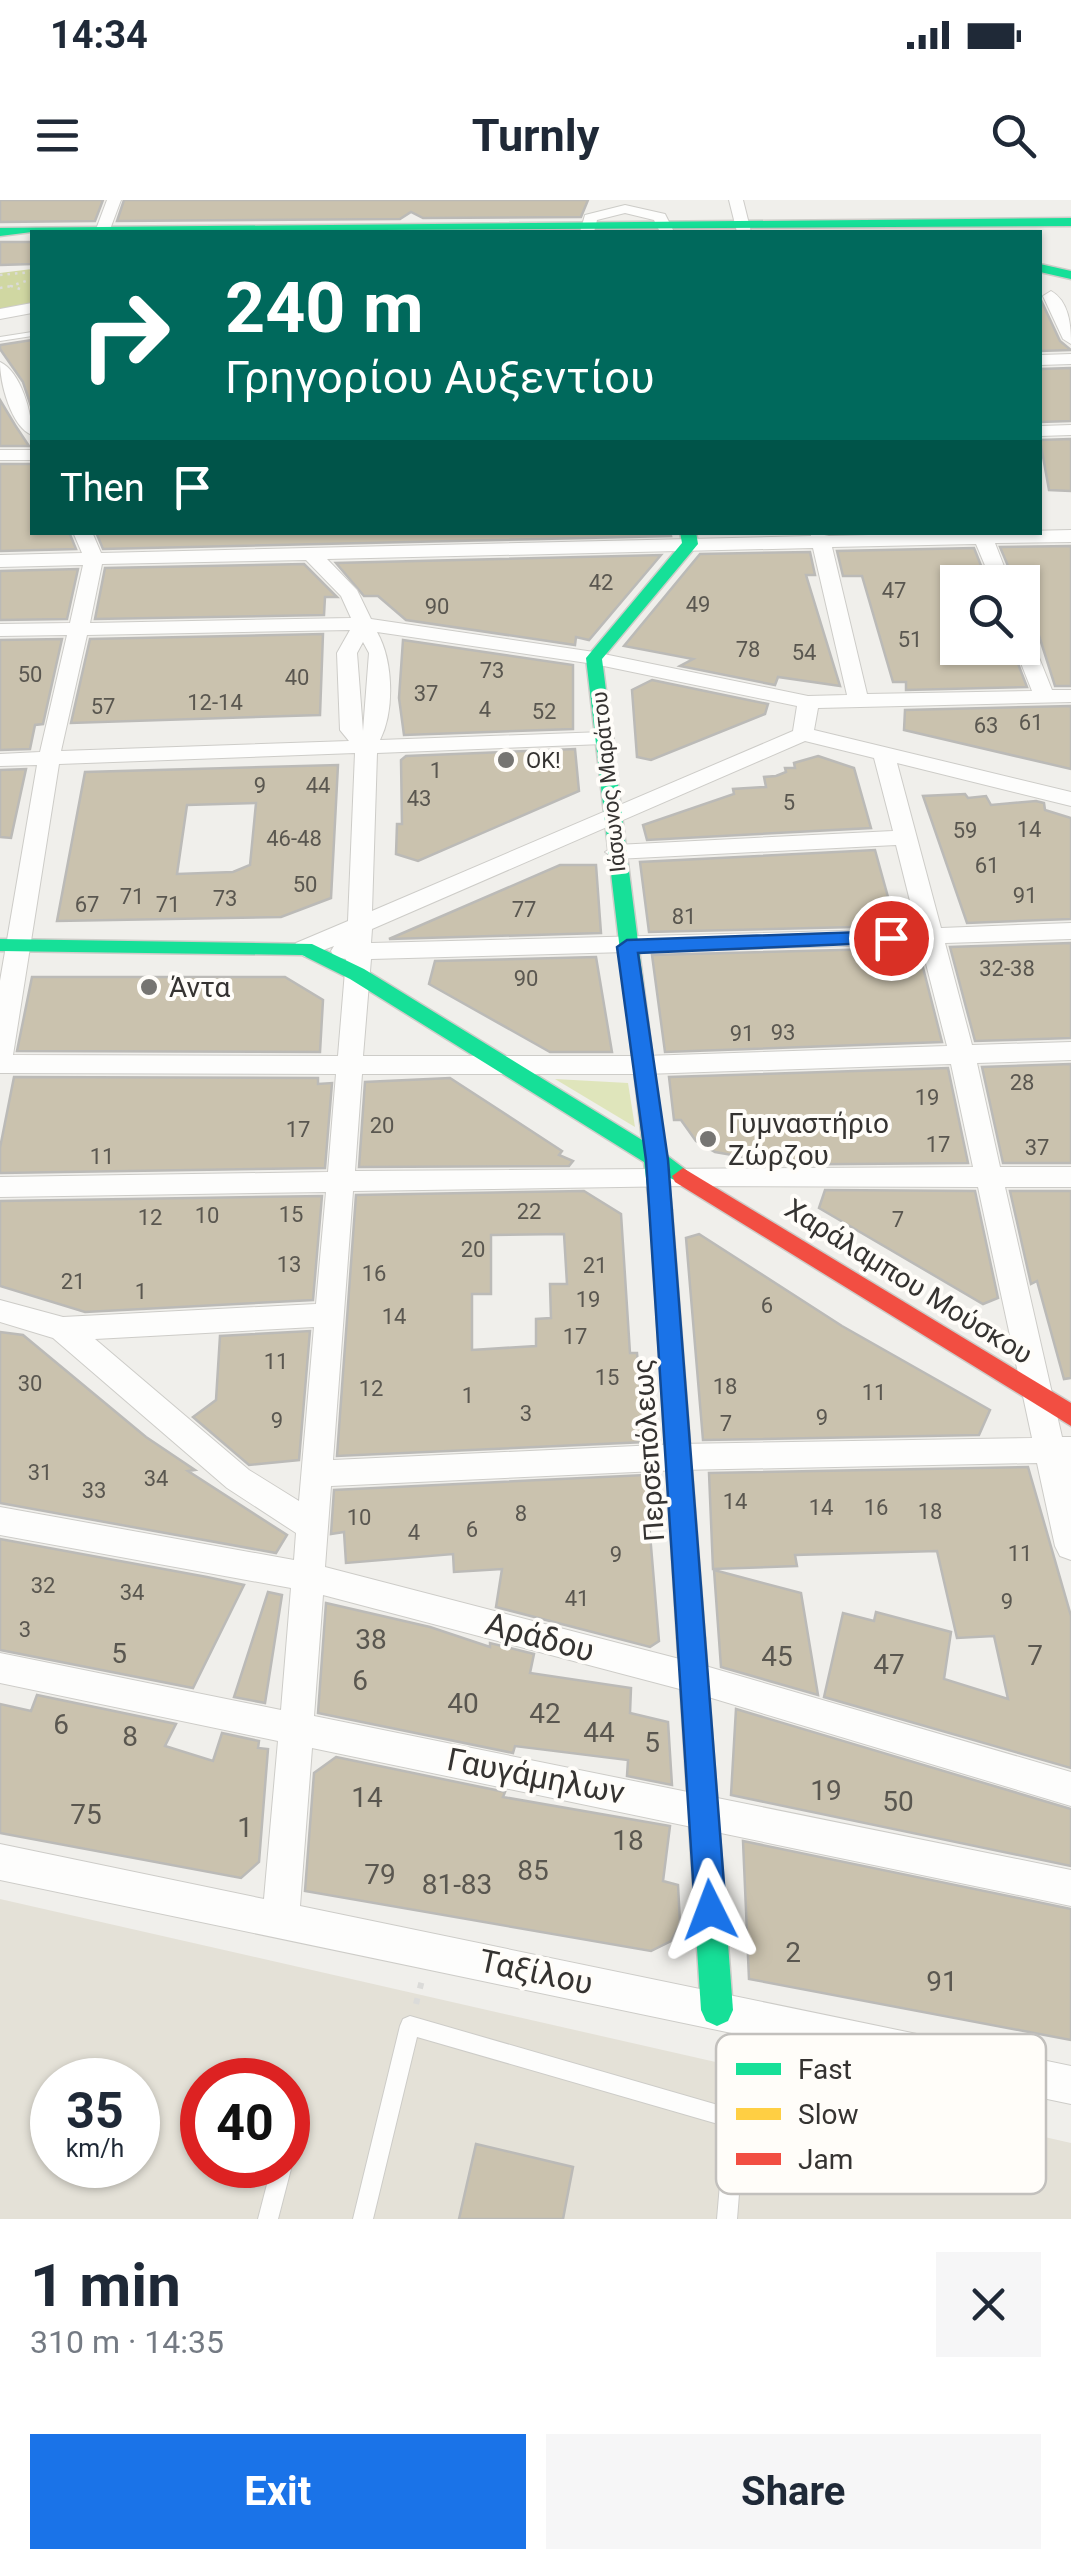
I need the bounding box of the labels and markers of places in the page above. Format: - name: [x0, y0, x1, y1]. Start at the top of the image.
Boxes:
- place label: ΟΚ!: [526, 748, 561, 773]
- marker: ΟΚ!: [495, 749, 517, 771]
- pin: [849, 896, 934, 981]
- place label: Άντα: [169, 971, 231, 1004]
- marker: Άντα: [138, 976, 160, 998]
- place label: Γυμναστήριο Ζώρζου: [728, 1107, 889, 1172]
- marker: Γυμναστήριο Ζώρζου: [697, 1128, 719, 1150]

